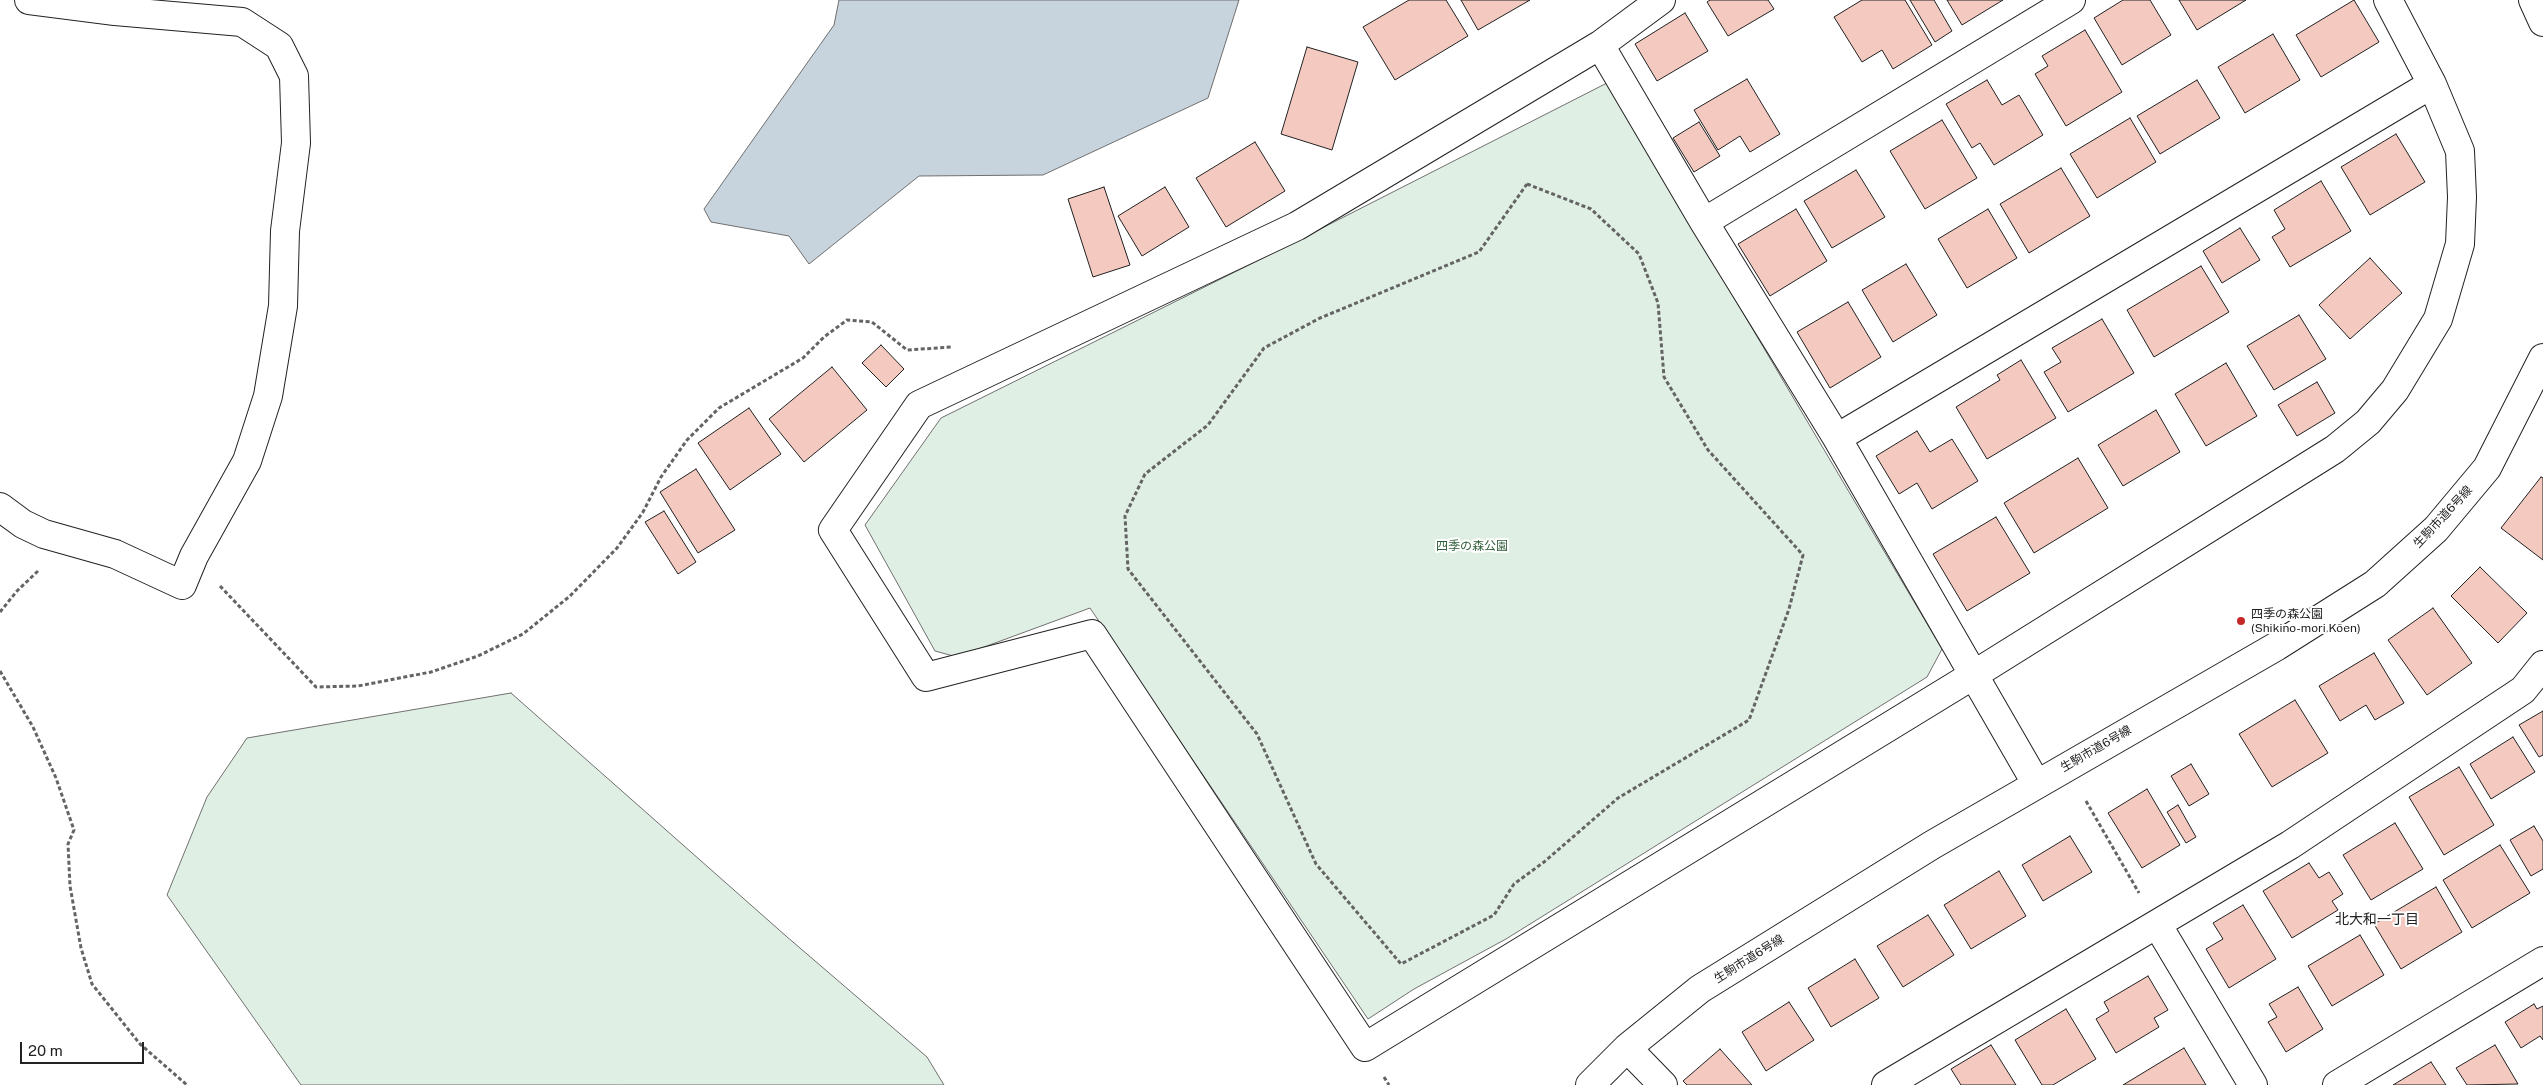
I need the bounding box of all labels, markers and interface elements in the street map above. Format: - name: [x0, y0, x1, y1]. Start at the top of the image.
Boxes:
- street label: 生駒市道6号線: [2411, 483, 2475, 551]
- park label: 四季の森公園: [1436, 539, 1508, 553]
- place label: 四季の森公園 (Shikino-mori Kōen): [2251, 607, 2361, 635]
- marker: 四季の森公園 (Shikino-mori Kōen): [2235, 615, 2247, 627]
- street label: 生駒市道6号線: [2058, 723, 2134, 775]
- district label: 北大和一丁目: [2335, 912, 2419, 928]
- street label: 生駒市道6号線: [1711, 932, 1787, 986]
- scale bar: [22, 1032, 146, 1064]
- text: 20 m: [28, 1042, 63, 1059]

